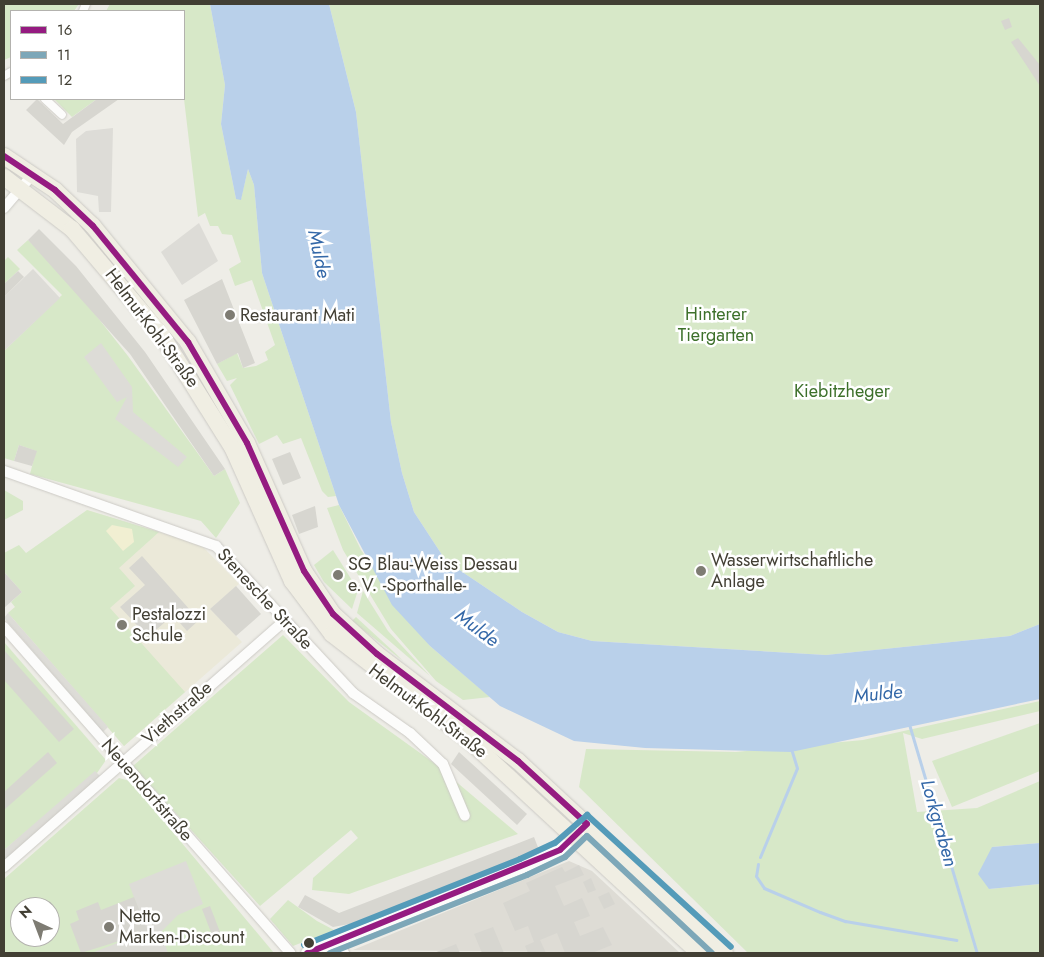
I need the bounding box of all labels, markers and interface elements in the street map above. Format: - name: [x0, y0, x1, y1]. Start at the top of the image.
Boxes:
- legend: [10, 10, 185, 100]
- text: 16: [57, 19, 72, 41]
- text: 11: [57, 44, 71, 66]
- text: 12: [57, 69, 72, 91]
- water label: Mulde: [303, 228, 335, 280]
- street label: Helmut-Kohl-Straße: [100, 264, 204, 392]
- place label: Restaurant Mati: [240, 304, 355, 326]
- park label: Hinterer Tiergarten: [678, 304, 754, 346]
- marker: Restaurant Mati: [224, 309, 236, 321]
- park label: Kiebitzheger: [794, 380, 890, 402]
- street label: Stenesche Straße: [213, 544, 317, 654]
- place label: Wasserwirtschaftliche Anlage: [711, 550, 873, 592]
- place label: SG Blau-Weiss Dessau e.V. -Sporthalle-: [348, 554, 518, 596]
- marker: Wasserwirtschaftliche Anlage: [695, 565, 707, 577]
- marker: SG Blau-Weiss Dessau e.V. -Sporthalle-: [332, 569, 344, 581]
- place label: Pestalozzi Schule: [132, 604, 206, 646]
- water label: Mulde: [451, 604, 503, 652]
- marker: Pestalozzi Schule: [116, 619, 128, 631]
- street label: Helmut-Kohl-Straße: [364, 659, 492, 763]
- street label: Viethstraße: [138, 677, 216, 749]
- water label: Mulde: [853, 680, 903, 708]
- street label: Neuendorfstraße: [97, 734, 197, 846]
- water label: Lorkgraben: [916, 777, 962, 869]
- north arrow: [10, 897, 60, 947]
- text: N: [15, 901, 36, 923]
- place label: Netto Marken-Discount: [119, 906, 244, 949]
- marker: Netto Marken-Discount: [103, 921, 115, 933]
- unlabelled marker: [304, 938, 314, 948]

